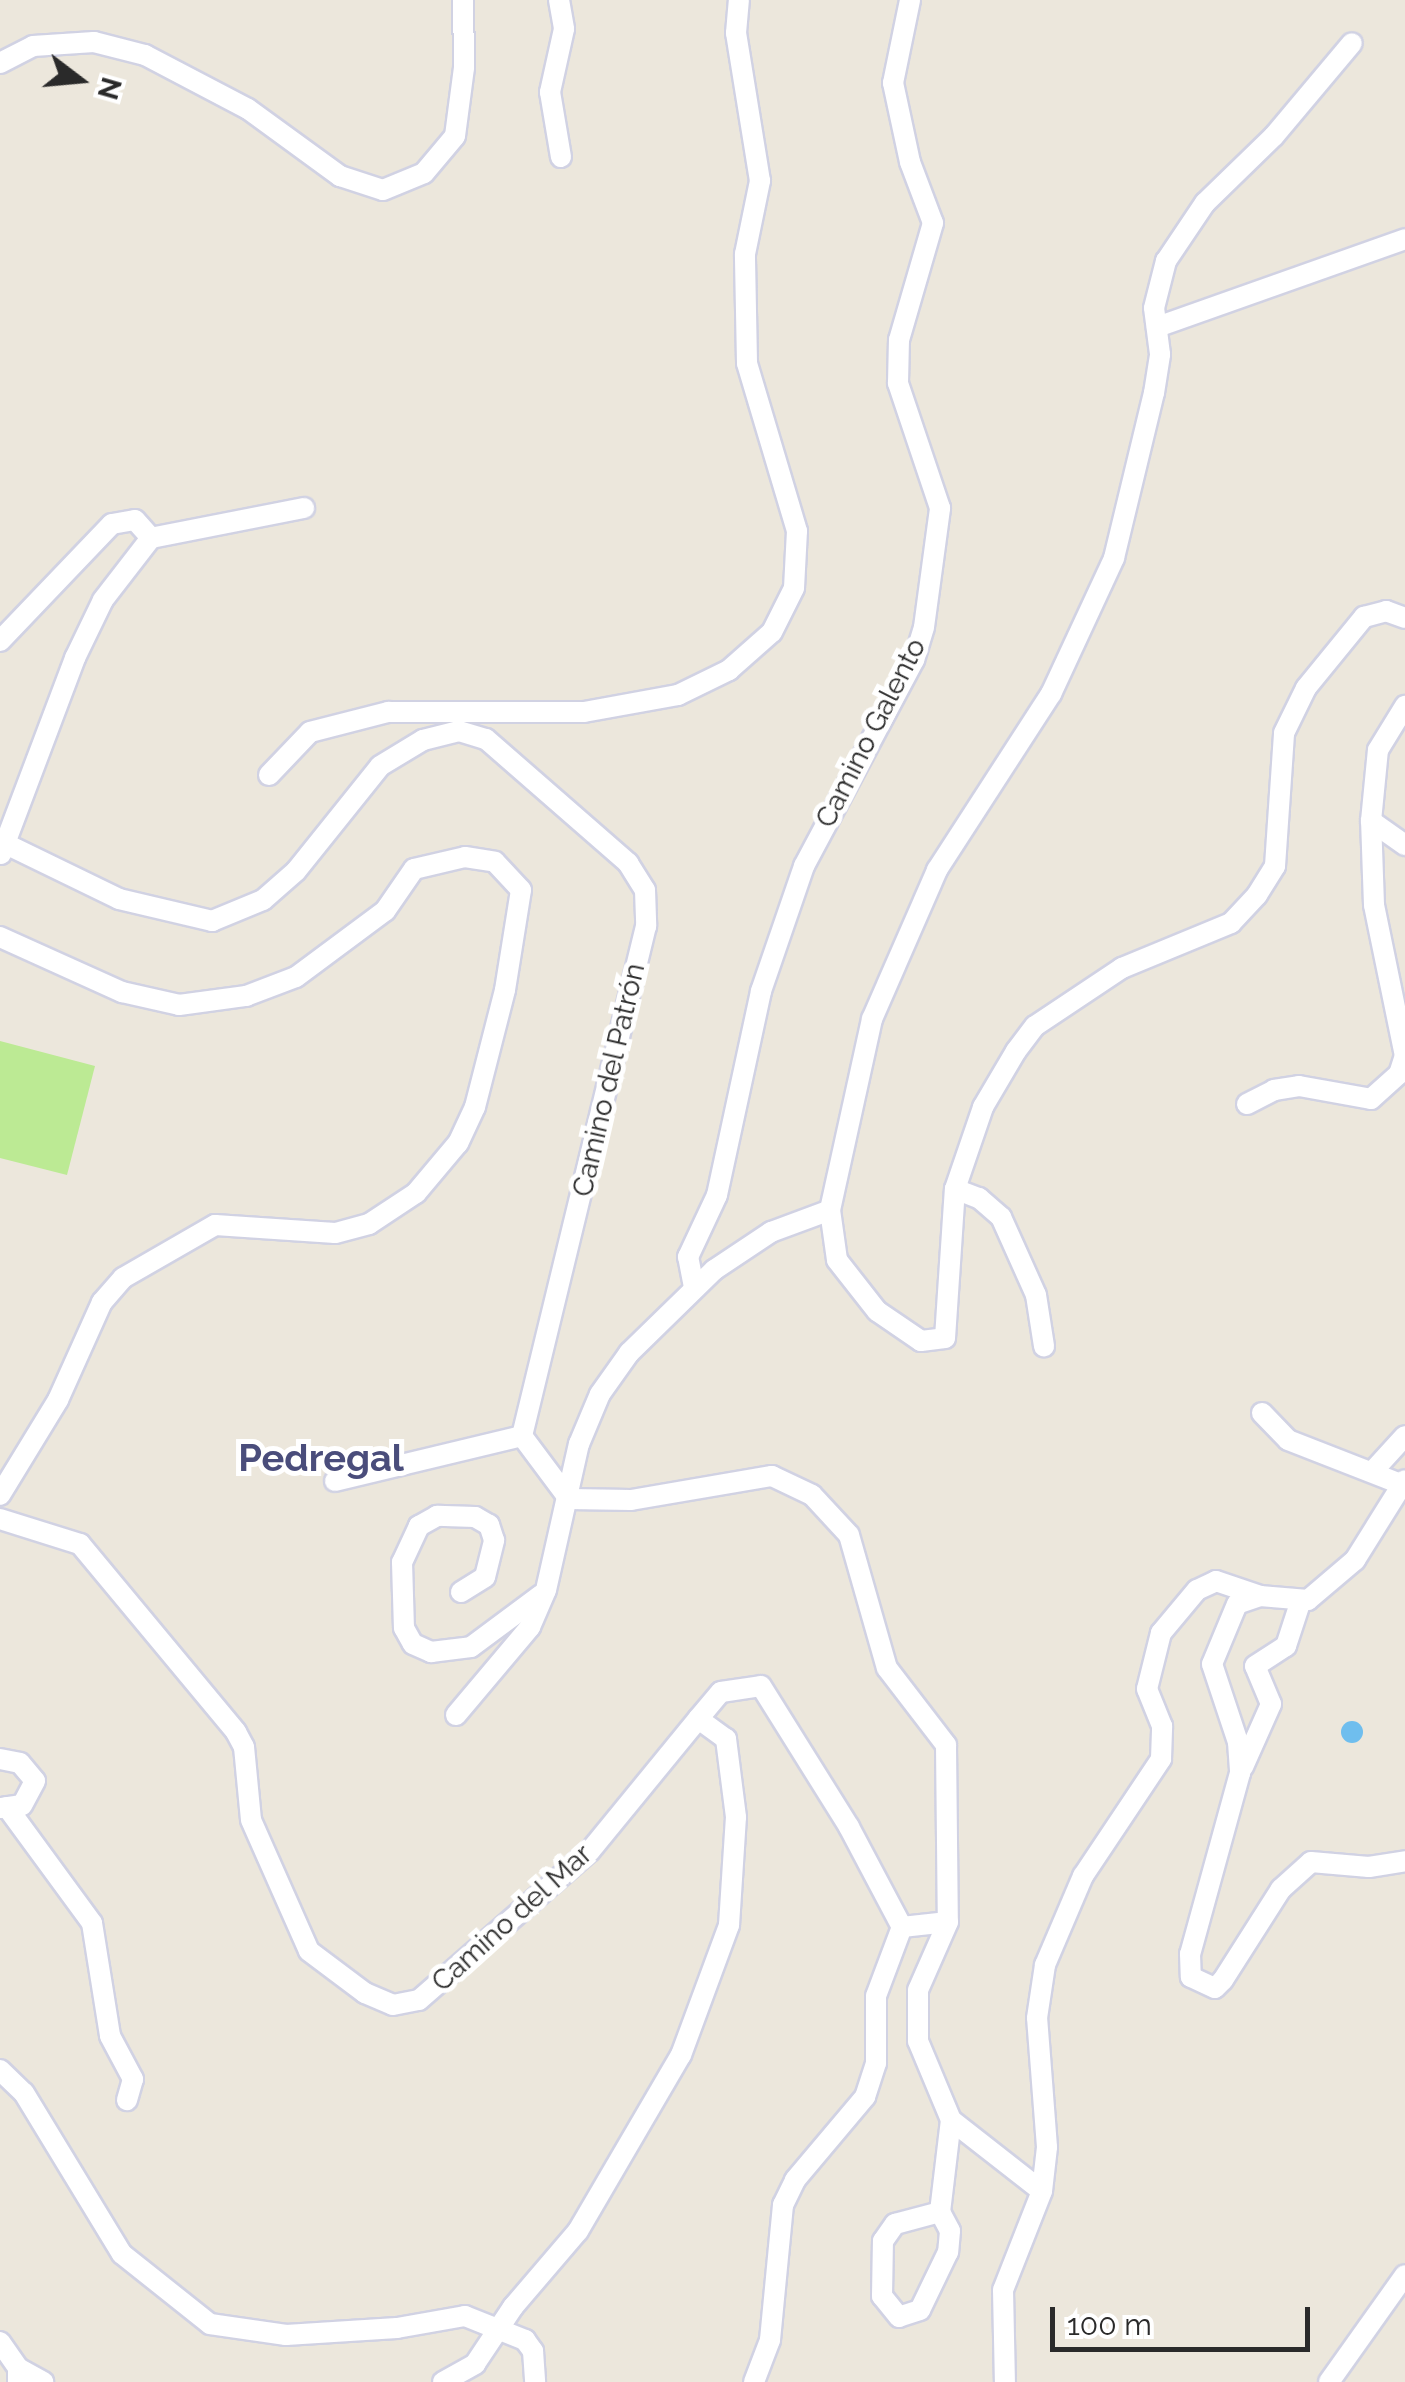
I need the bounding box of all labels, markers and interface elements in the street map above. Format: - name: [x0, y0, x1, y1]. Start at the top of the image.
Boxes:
- north arrow: [30, 30, 130, 130]
- text: N: [91, 74, 128, 103]
- street label: Camino Galento: [809, 633, 933, 833]
- street label: Camino del Patrón: [566, 960, 652, 1200]
- district label: Pedregal: [238, 1435, 404, 1481]
- street label: Camino del Mar: [425, 1837, 599, 1999]
- scale bar: [1055, 2287, 1315, 2349]
- text: 100 m: [1067, 2307, 1152, 2342]

